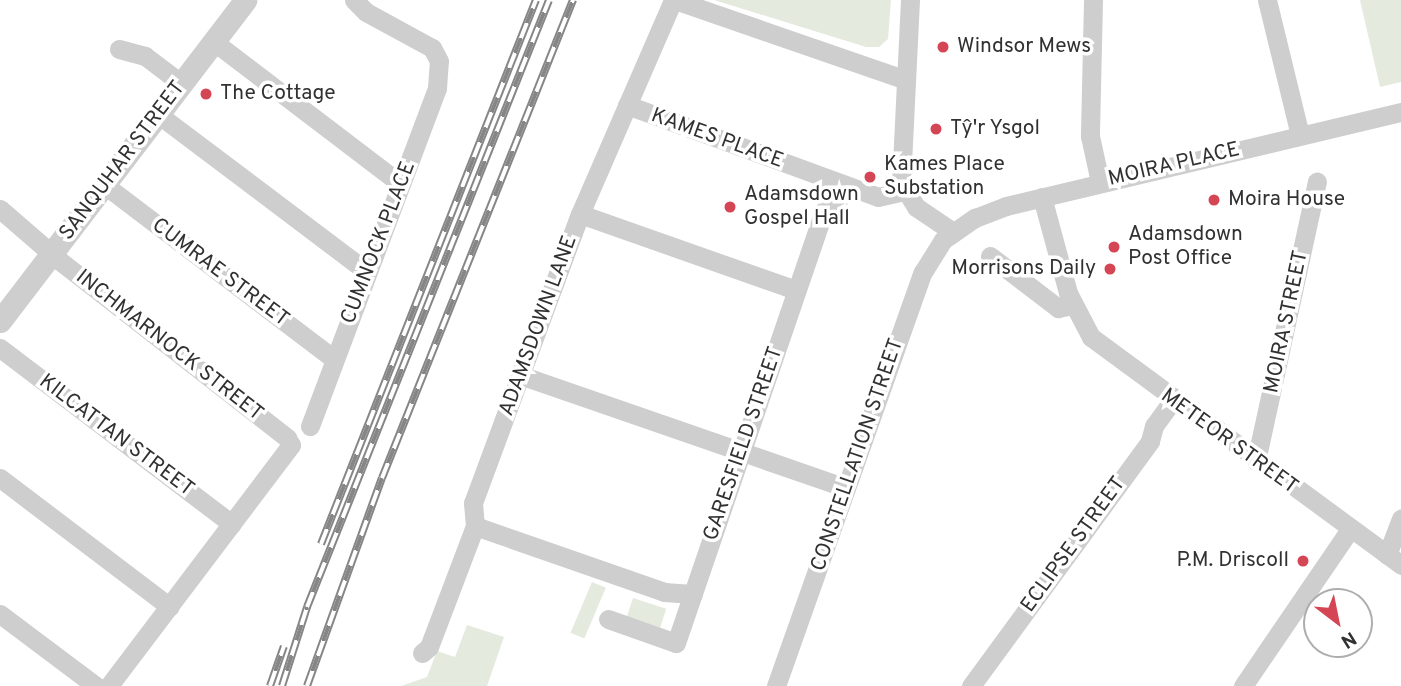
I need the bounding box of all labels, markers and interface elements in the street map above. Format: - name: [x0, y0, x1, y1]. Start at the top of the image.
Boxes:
- place label: Windsor Mews: [957, 34, 1091, 60]
- marker: Windsor Mews: [935, 39, 951, 55]
- street label: SANQUHAR STREET: [55, 76, 191, 246]
- place label: The Cottage: [220, 81, 336, 107]
- marker: The Cottage: [198, 86, 214, 102]
- street label: KAMES PLACE: [647, 103, 787, 175]
- place label: Tŷ'r Ysgol: [950, 116, 1041, 142]
- marker: Tŷ'r Ysgol: [928, 121, 944, 137]
- street label: MOIRA PLACE: [1105, 138, 1243, 192]
- place label: Kames Place Substation: [884, 152, 1005, 202]
- street label: CUMNOCK PLACE: [336, 158, 422, 328]
- marker: Kames Place Substation: [862, 169, 878, 185]
- place label: Adamsdown Gospel Hall: [744, 182, 859, 232]
- place label: Moira House: [1228, 187, 1345, 213]
- marker: Moira House: [1206, 192, 1222, 208]
- marker: Adamsdown Gospel Hall: [722, 199, 738, 215]
- street label: CUMRAE STREET: [146, 213, 294, 333]
- place label: Adamsdown Post Office: [1128, 222, 1243, 272]
- street label: ADAMSDOWN LANE: [495, 232, 583, 420]
- marker: Adamsdown Post Office: [1106, 239, 1122, 255]
- street label: MOIRA STREET: [1259, 248, 1315, 396]
- place label: Morrisons Daily: [951, 256, 1096, 282]
- marker: Morrisons Daily: [1102, 261, 1118, 277]
- street label: INCHMARNOCK STREET: [70, 265, 268, 427]
- street label: CONSTELLATION STREET: [806, 335, 910, 575]
- street label: GARESFIELD STREET: [699, 344, 789, 544]
- street label: KILCATTAN STREET: [34, 370, 198, 502]
- street label: METEOR STREET: [1155, 384, 1303, 500]
- street label: ECLIPSE STREET: [1016, 472, 1132, 618]
- place label: P.M. Driscoll: [1177, 548, 1289, 574]
- marker: P.M. Driscoll: [1295, 553, 1311, 569]
- north arrow: [1303, 588, 1373, 658]
- text: N: [1336, 625, 1360, 653]

